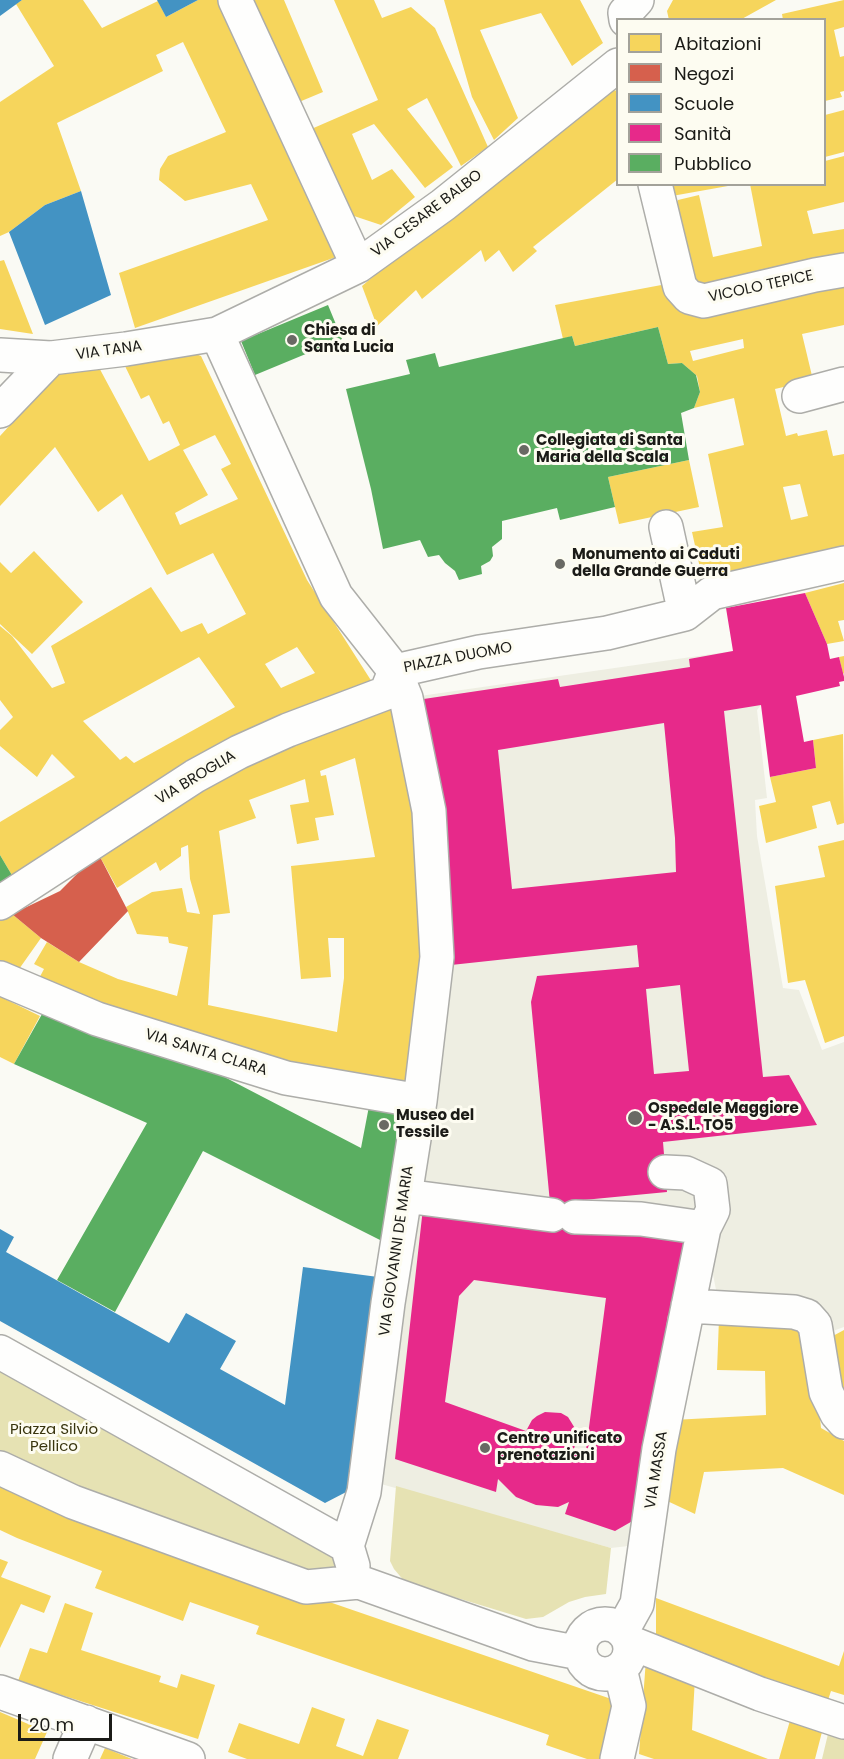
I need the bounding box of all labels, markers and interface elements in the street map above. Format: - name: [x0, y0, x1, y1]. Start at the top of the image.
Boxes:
- legend: [616, 18, 826, 186]
- text: Abitazioni: [674, 31, 762, 56]
- text: Negozi: [674, 61, 734, 86]
- text: Scuole: [674, 91, 734, 116]
- text: Sanità: [674, 121, 731, 146]
- text: Pubblico: [674, 151, 752, 176]
- street label: VIA CESARE BALBO: [368, 167, 486, 261]
- street label: VICOLO TEPICE: [707, 267, 815, 307]
- place label: Chiesa di Santa Lucia: [304, 322, 394, 357]
- marker: Chiesa di Santa Lucia: [285, 333, 299, 347]
- street label: VIA TANA: [75, 337, 143, 365]
- place label: Collegiata di Santa Maria della Scala: [536, 432, 683, 467]
- marker: Collegiata di Santa Maria della Scala: [517, 443, 531, 457]
- place label: Monumento ai Caduti della Grande Guerra: [572, 546, 740, 581]
- marker: Monumento ai Caduti della Grande Guerra: [553, 557, 567, 571]
- street label: PIAZZA DUOMO: [402, 639, 514, 677]
- street label: VIA BROGLIA: [153, 747, 239, 809]
- street label: VIA SANTA CLARA: [143, 1026, 269, 1080]
- place label: Ospedale Maggiore - A.S.L. TO5: [648, 1100, 799, 1135]
- place label: Museo del Tessile: [396, 1107, 474, 1142]
- marker: Ospedale Maggiore - A.S.L. TO5: [626, 1109, 644, 1127]
- marker: Museo del Tessile: [377, 1118, 391, 1132]
- street label: VIA GIOVANNI DE MARIA: [376, 1164, 418, 1338]
- park label: Piazza Silvio Pellico: [10, 1421, 98, 1456]
- place label: Centro unificato prenotazioni: [497, 1430, 622, 1465]
- street label: VIA MASSA: [642, 1430, 672, 1510]
- marker: Centro unificato prenotazioni: [478, 1441, 492, 1455]
- scale bar: [21, 1702, 116, 1740]
- text: 20 m: [29, 1712, 74, 1737]

